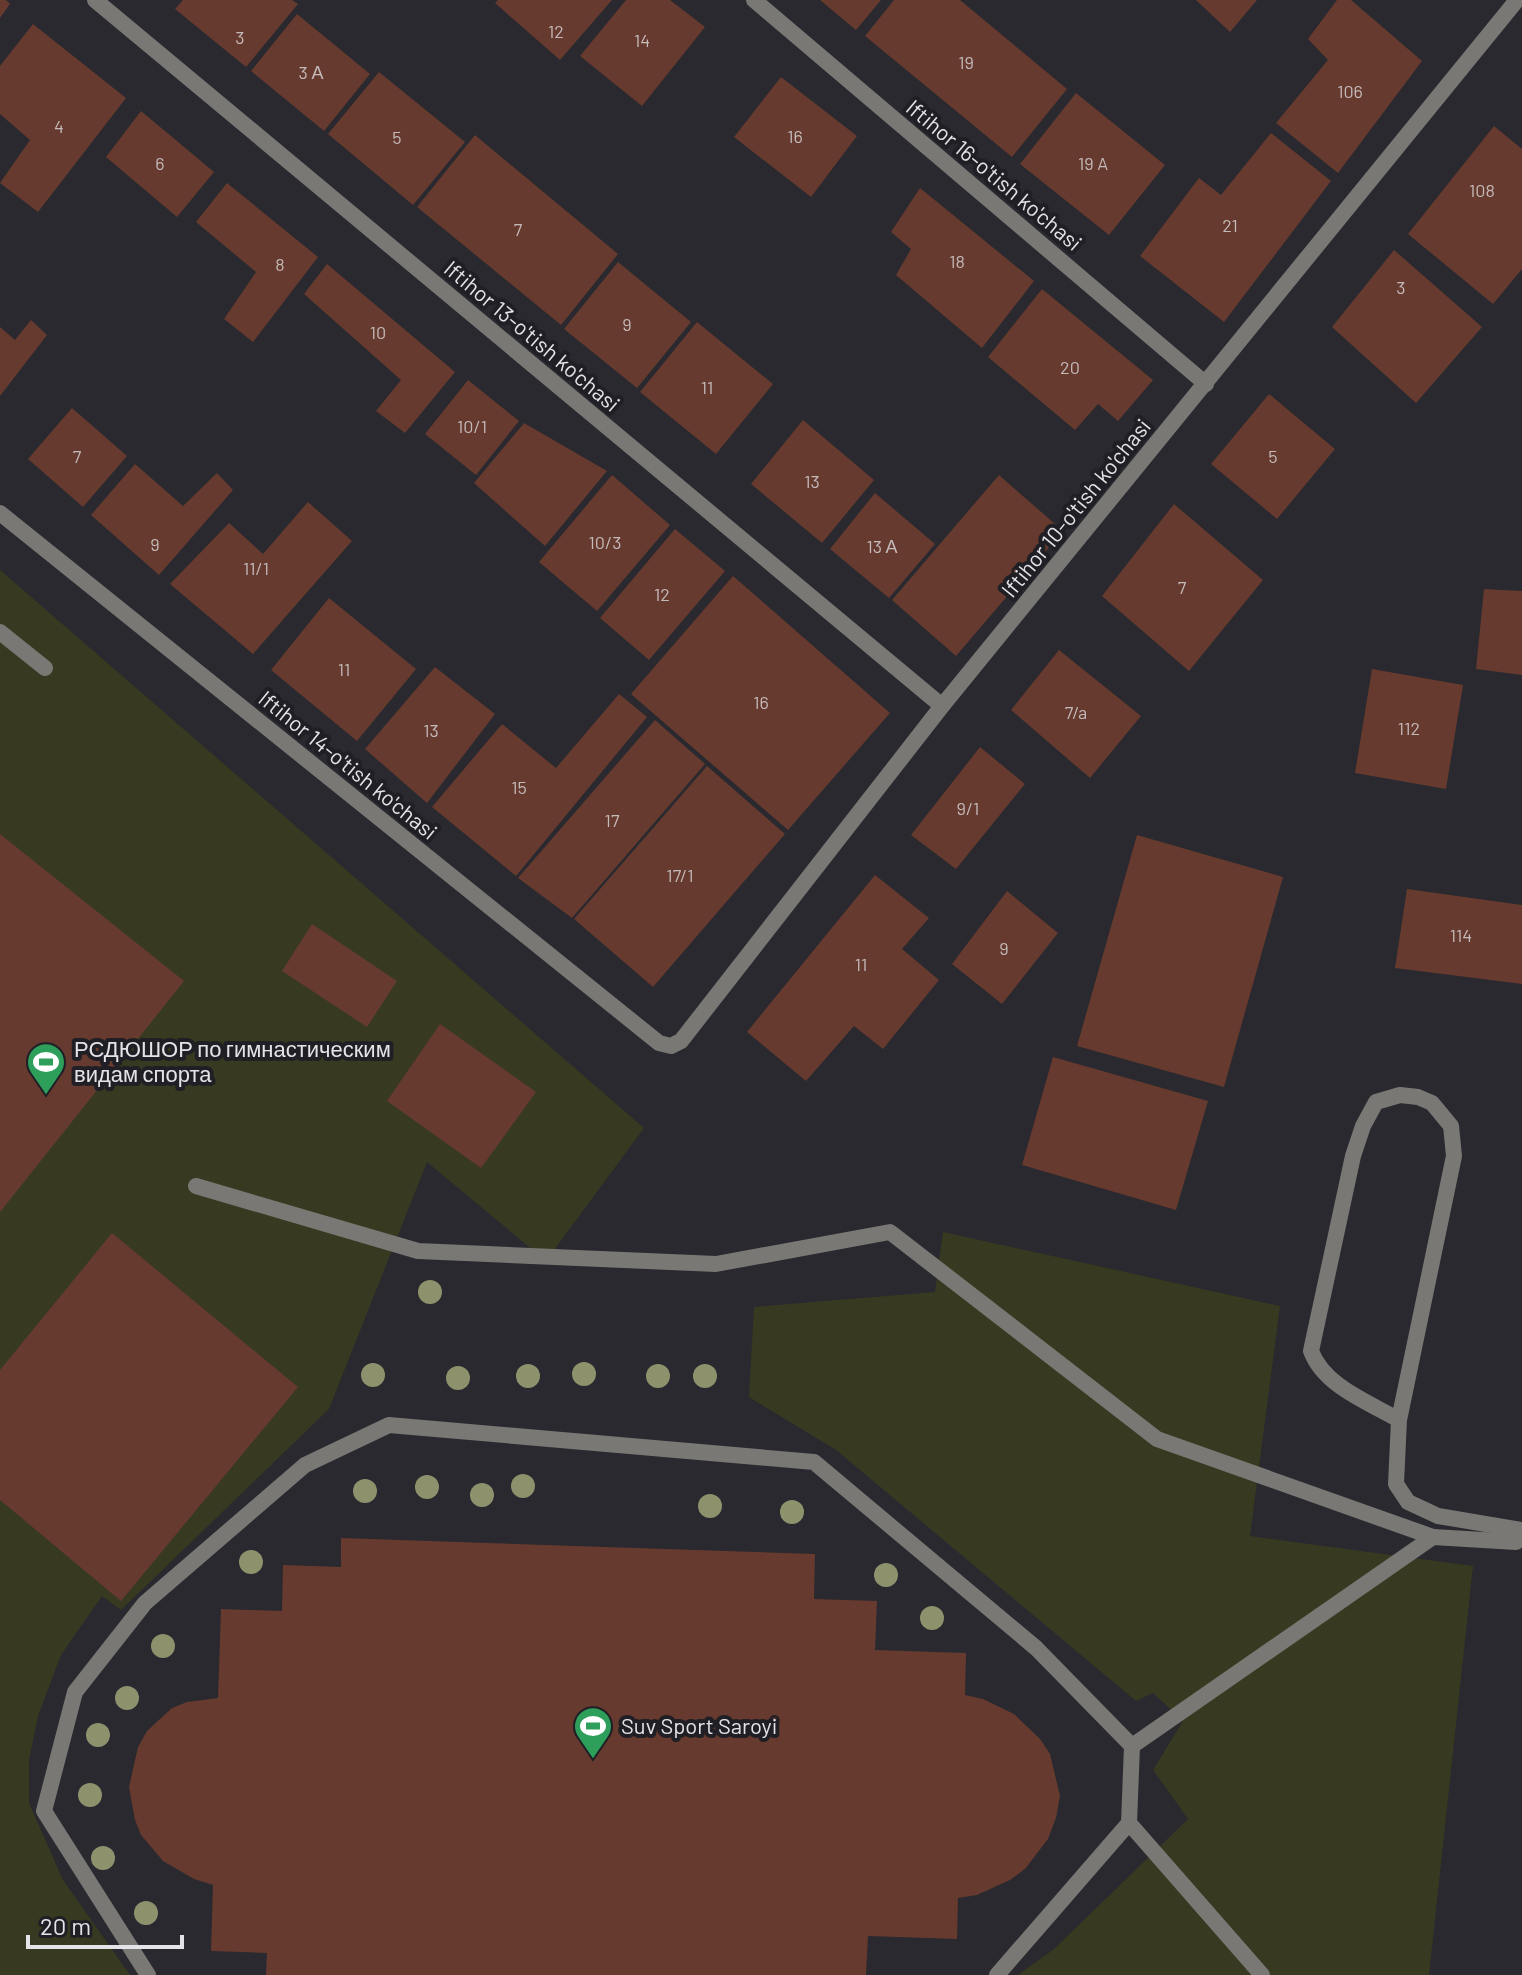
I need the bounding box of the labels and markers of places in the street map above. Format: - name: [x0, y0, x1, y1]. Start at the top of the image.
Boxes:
- place label: РСДЮШОР по гимнастическим видам спорта: [74, 1035, 391, 1087]
- sports icon: РСДЮШОР по гимнастическим видам спорта: [25, 1041, 67, 1096]
- sports icon: Suv Sport Saroyi: [572, 1705, 614, 1760]
- place label: Suv Sport Saroyi: [621, 1712, 777, 1738]

